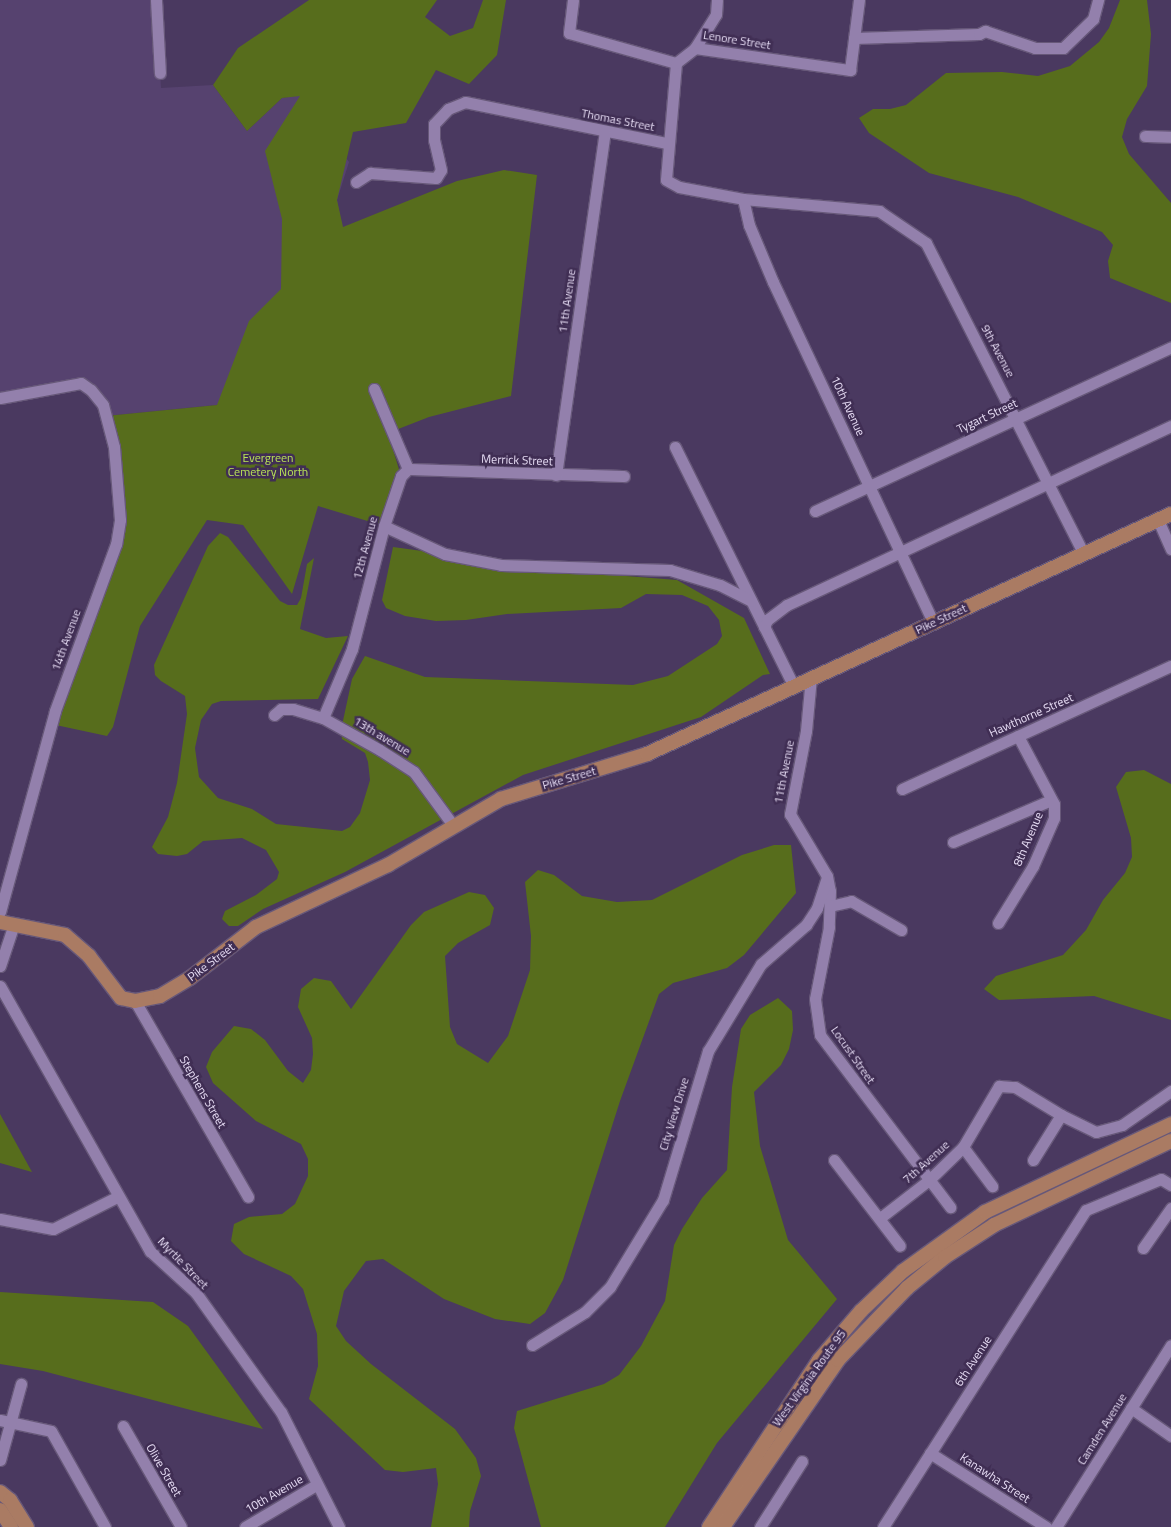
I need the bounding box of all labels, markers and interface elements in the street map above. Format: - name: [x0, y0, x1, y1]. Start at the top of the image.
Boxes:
- street label: Lenore Street: [702, 28, 772, 52]
- street label: Thomas Street: [580, 106, 656, 134]
- street label: 11th Avenue: [555, 268, 579, 334]
- street label: 9th Avenue: [978, 322, 1018, 380]
- street label: 10th Avenue: [828, 374, 868, 438]
- street label: Tygart Street: [954, 396, 1020, 436]
- park label: Evergreen Cemetery North: [228, 451, 308, 479]
- street label: Merrick Street: [481, 452, 553, 468]
- street label: 12th Avenue: [350, 515, 380, 581]
- street label: Pike Street: [913, 601, 969, 637]
- street label: 14th Avenue: [48, 607, 84, 673]
- street label: Hawthorne Street: [987, 690, 1075, 740]
- street label: 13th avenue: [351, 714, 413, 758]
- street label: 11th Avenue: [771, 739, 797, 805]
- street label: Pike Street: [541, 764, 597, 792]
- street label: 8th Avenue: [1010, 810, 1046, 868]
- street label: Pike Street: [185, 940, 237, 984]
- street label: Locust Street: [828, 1023, 878, 1087]
- street label: Stephens Street: [176, 1053, 230, 1131]
- street label: City View Drive: [656, 1076, 692, 1152]
- street label: 7th Avenue: [900, 1137, 952, 1187]
- street label: Myrtle Street: [155, 1234, 211, 1292]
- street label: West Virginia Route 95: [769, 1327, 849, 1429]
- street label: 6th Avenue: [951, 1333, 995, 1389]
- street label: Camden Avenue: [1074, 1391, 1130, 1467]
- street label: Olive Street: [143, 1441, 185, 1499]
- street label: Kanawha Street: [957, 1450, 1033, 1506]
- street label: 10th Avenue: [243, 1472, 305, 1516]

